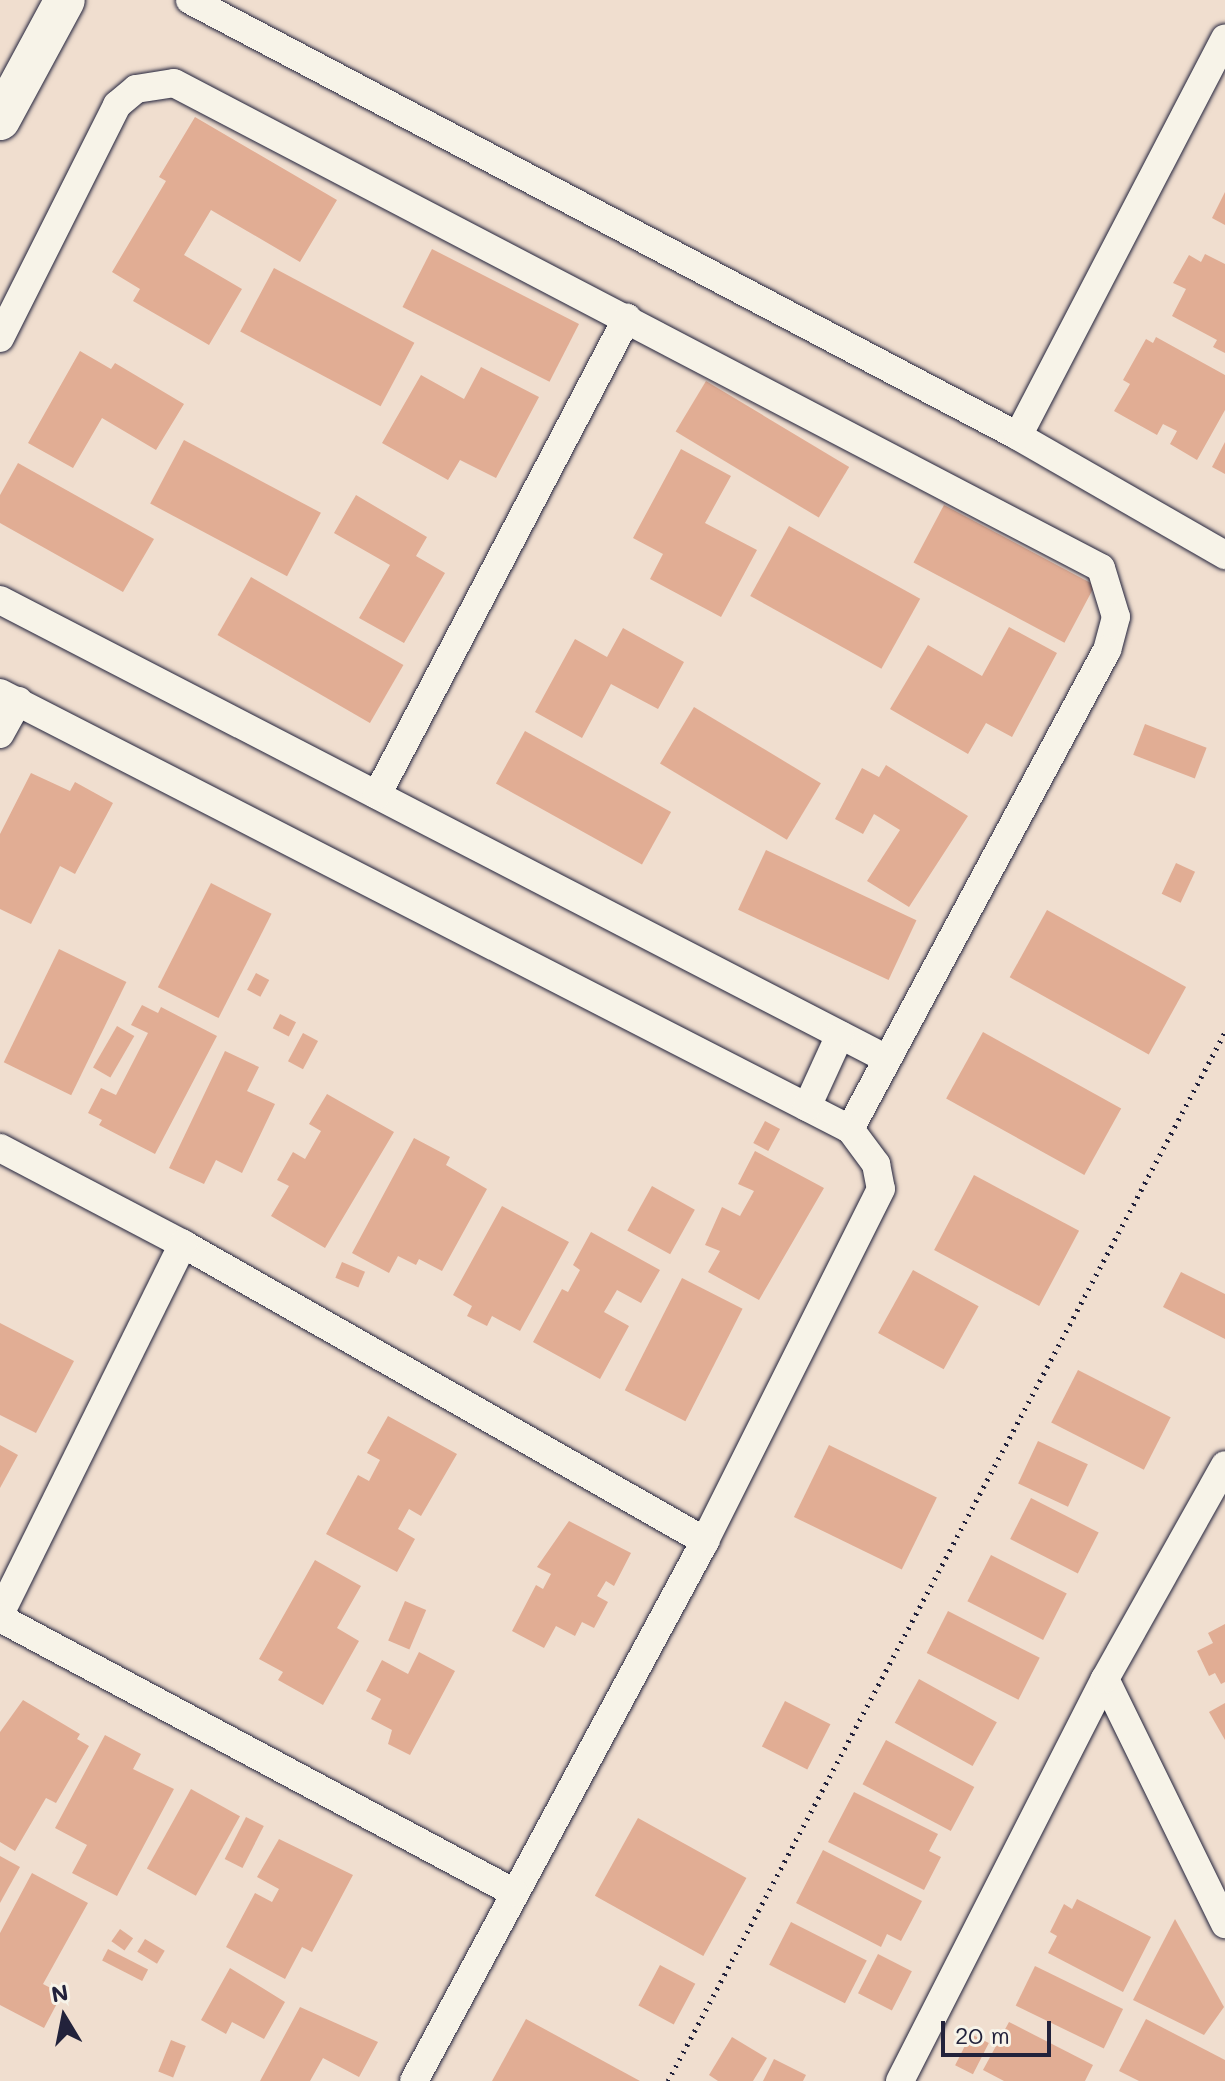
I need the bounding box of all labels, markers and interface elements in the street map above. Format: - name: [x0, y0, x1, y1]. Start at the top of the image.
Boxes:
- north arrow: [24, 1977, 104, 2057]
- text: N: [49, 1977, 70, 2009]
- scale bar: [945, 2005, 1055, 2055]
- text: 20 m: [955, 2019, 1010, 2050]

